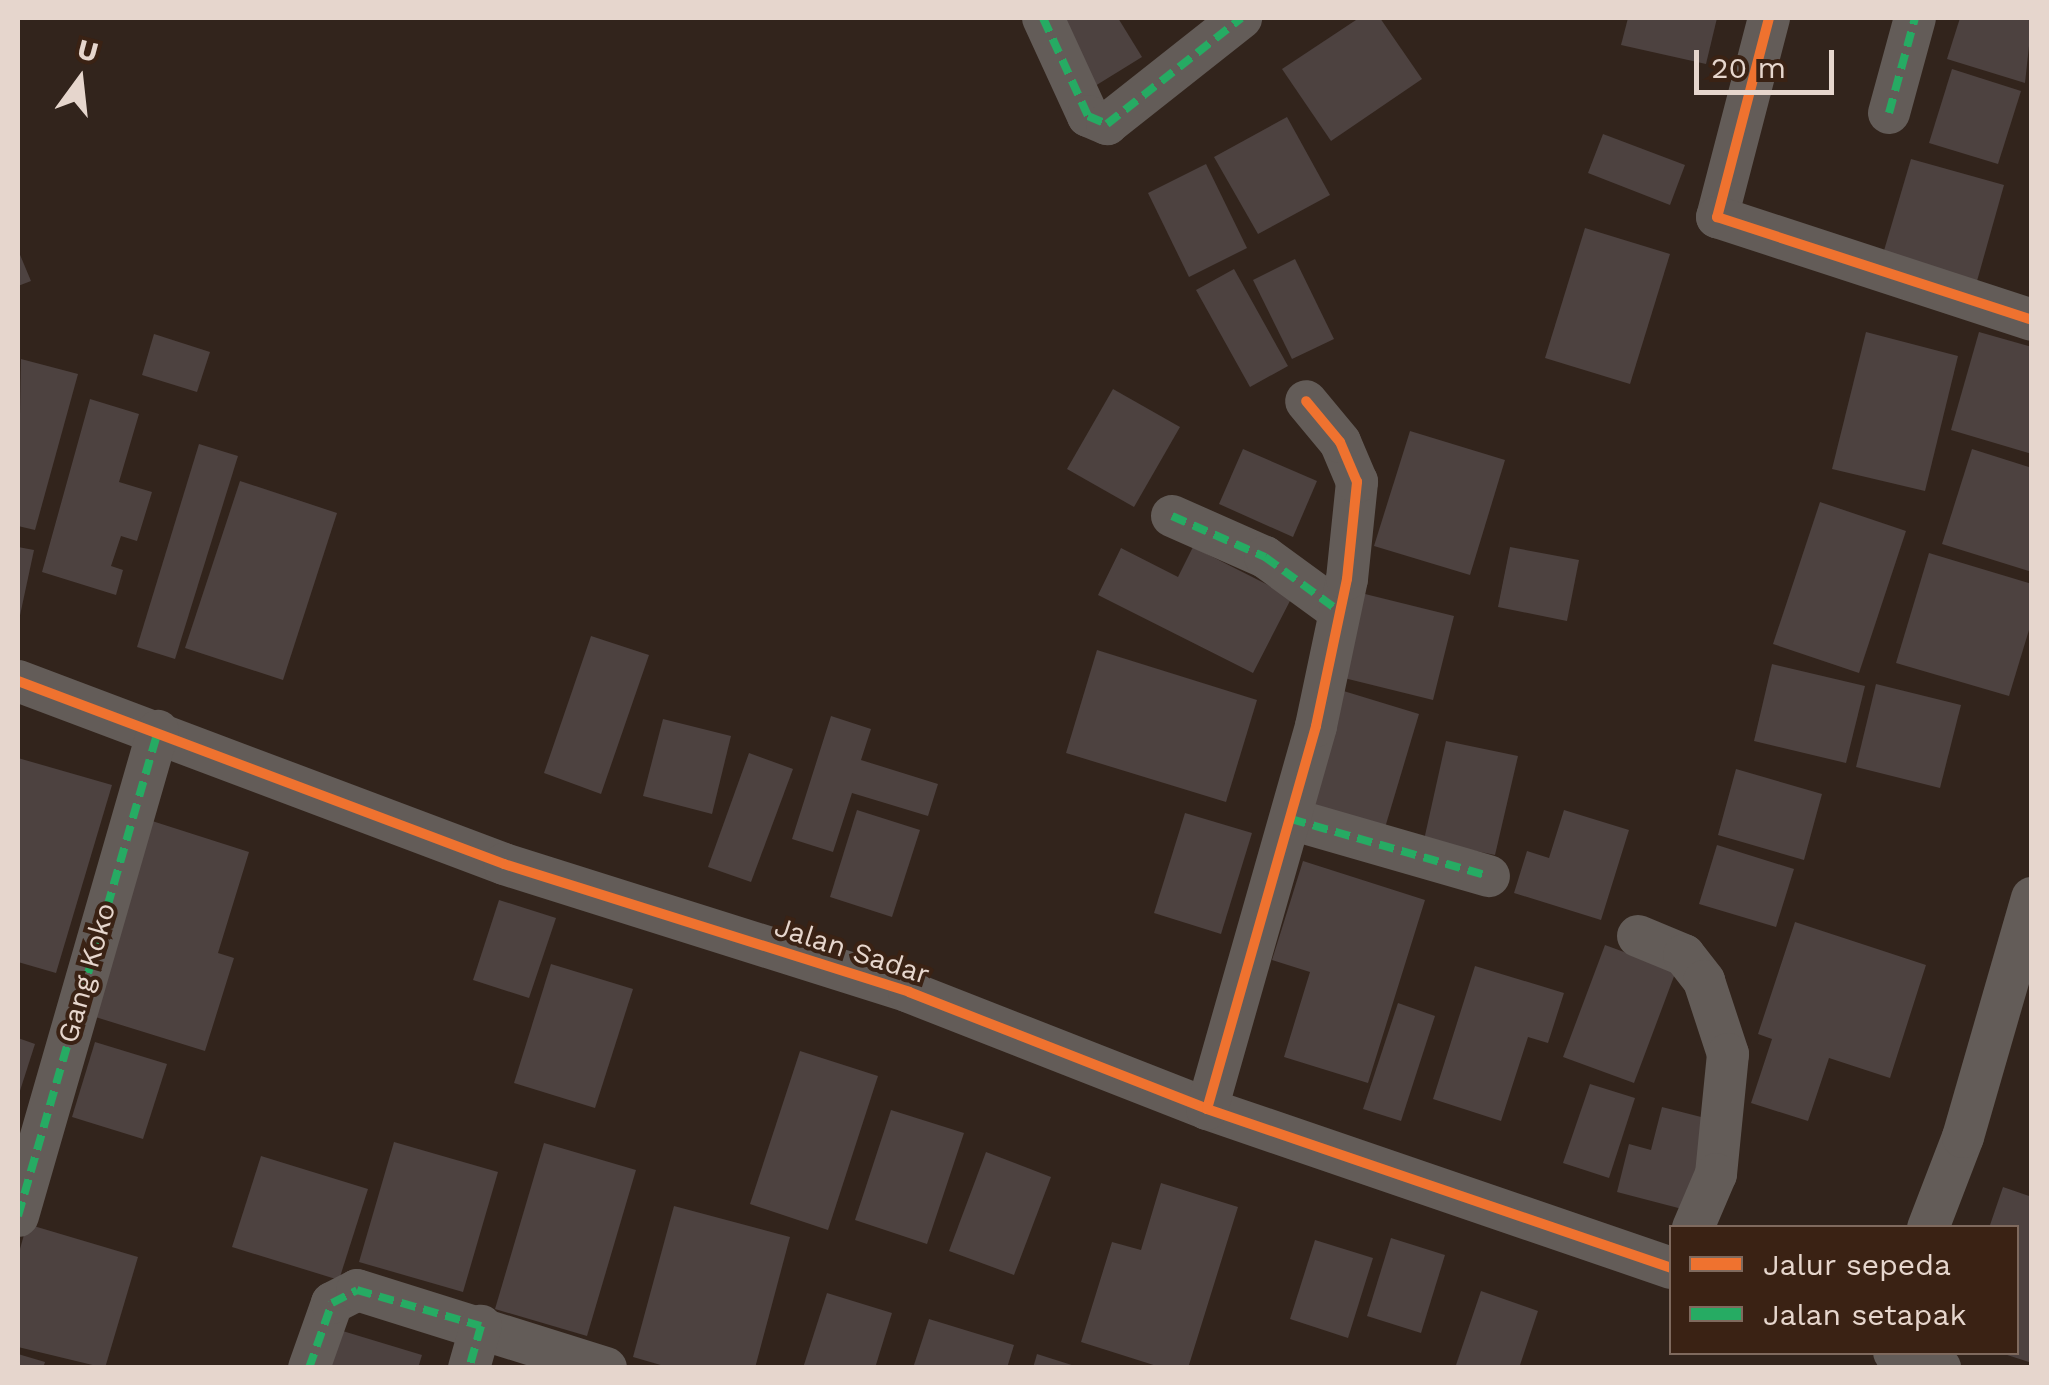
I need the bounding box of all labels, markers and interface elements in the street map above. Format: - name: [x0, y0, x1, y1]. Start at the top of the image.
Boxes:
- north arrow: [30, 30, 130, 130]
- scale bar: [1699, 30, 1839, 92]
- text: U: [74, 32, 102, 69]
- text: 20 m: [1711, 50, 1786, 85]
- street label: Gang Koko: [51, 899, 123, 1047]
- street label: Jalan Sadar: [770, 910, 934, 992]
- legend: [1669, 1225, 2019, 1355]
- text: Jalur sepeda: [1763, 1247, 1951, 1282]
- text: Jalan setapak: [1763, 1297, 1966, 1332]

